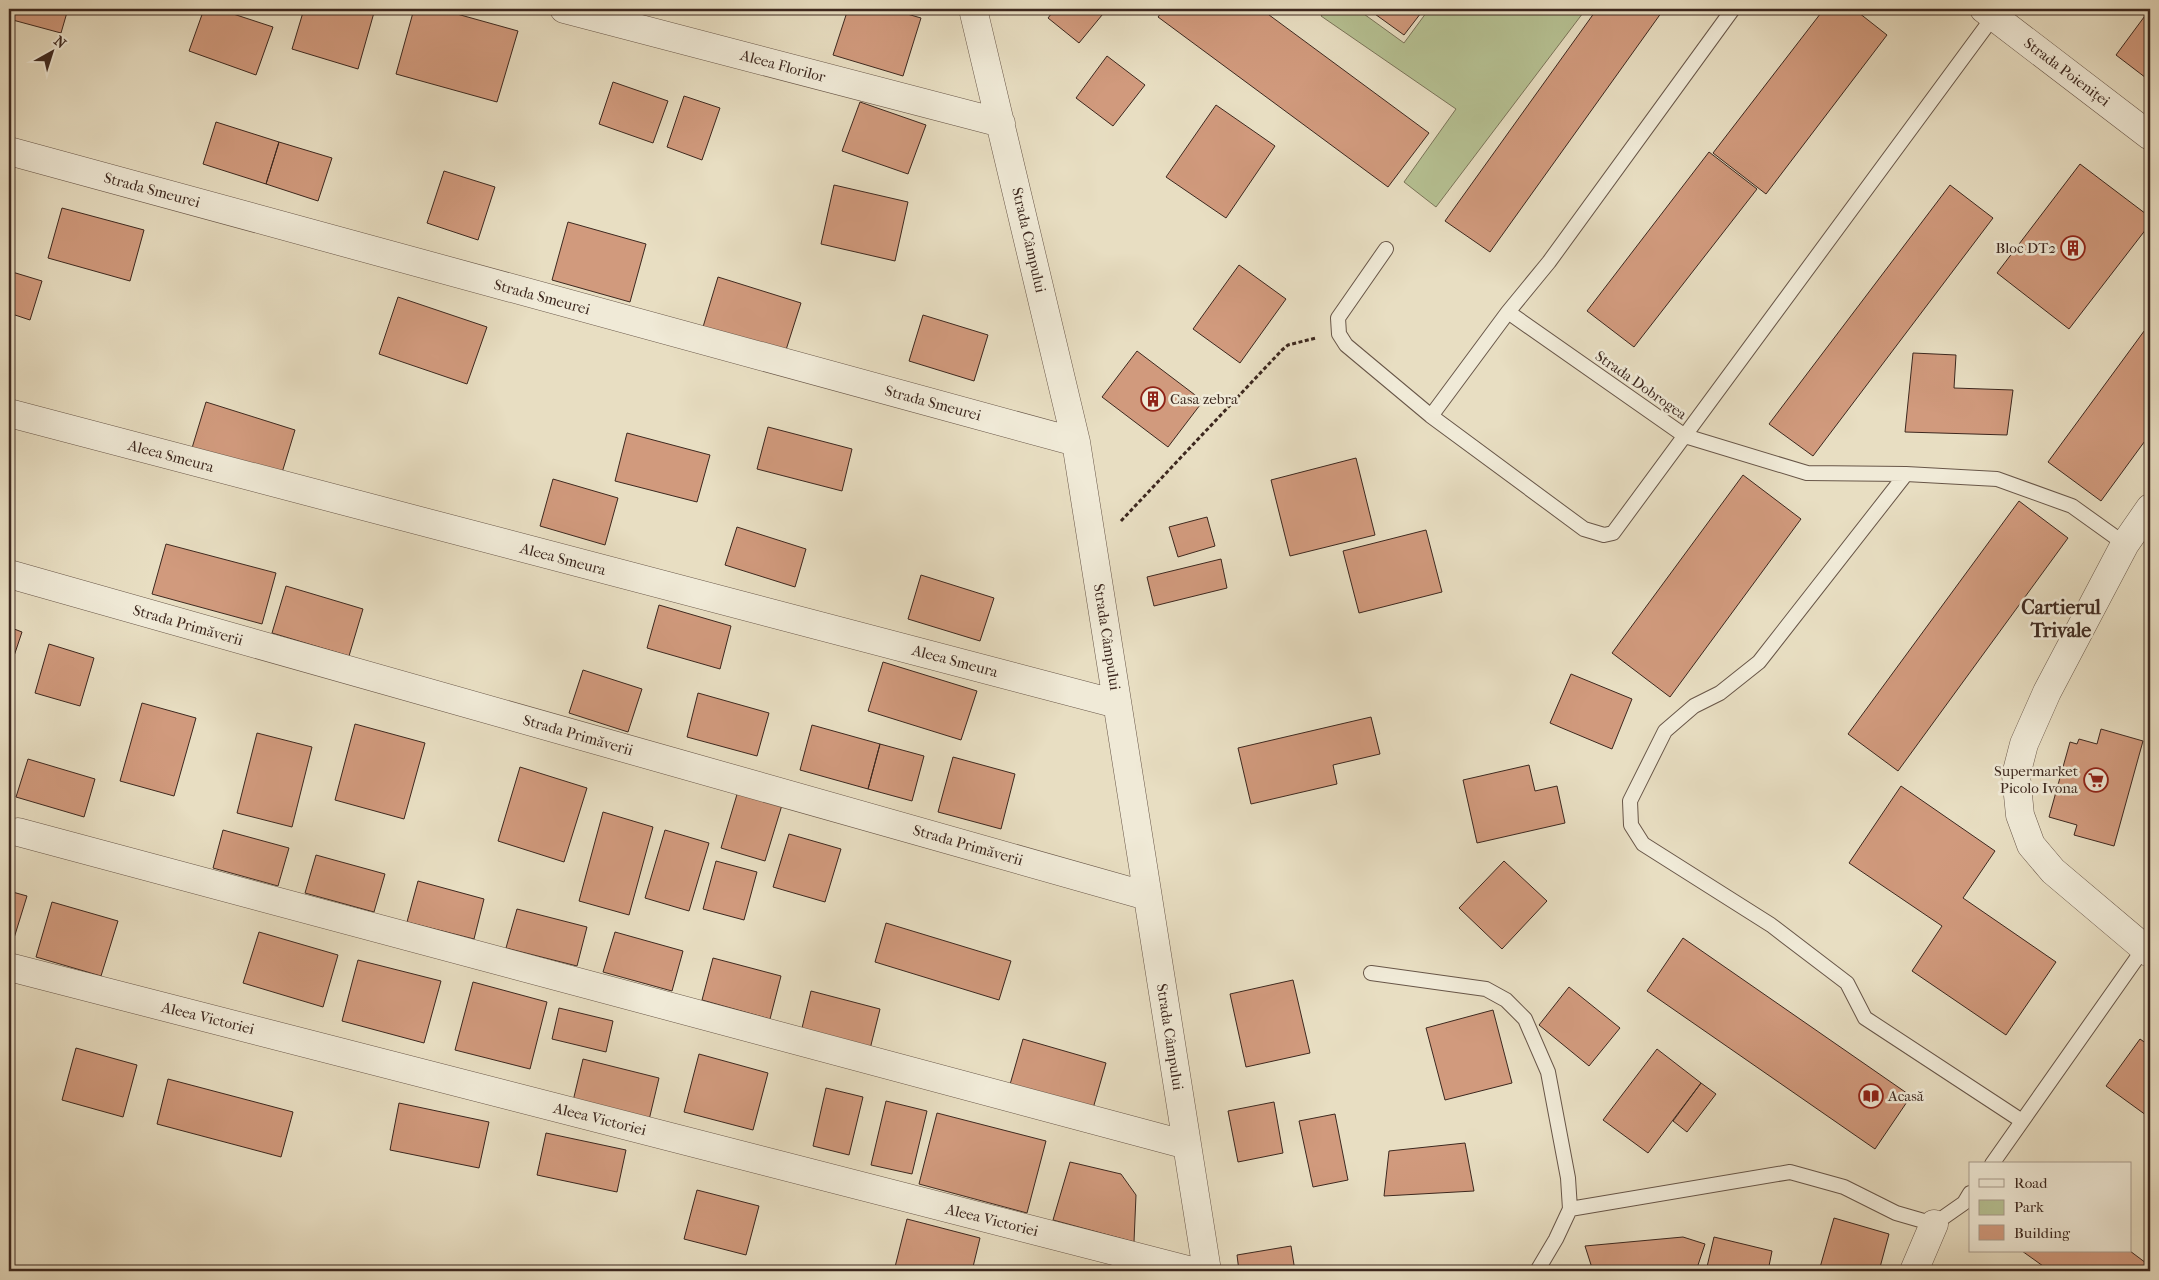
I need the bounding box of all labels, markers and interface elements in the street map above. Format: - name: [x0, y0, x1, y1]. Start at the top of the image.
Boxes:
- north arrow: [28, 28, 78, 78]
- text: N: [50, 32, 70, 52]
- street label: Strada Poieniței: [2020, 34, 2114, 111]
- street label: Aleea Florilor: [738, 46, 828, 86]
- street label: Strada Smeurei: [102, 169, 203, 212]
- street label: Strada Câmpului: [1008, 185, 1050, 295]
- building icon: Bloc DT2: [2060, 235, 2086, 261]
- place label: Bloc DT2: [1995, 239, 2056, 257]
- street label: Strada Smeurei: [492, 276, 593, 319]
- street label: Strada Dobrogea: [1592, 347, 1691, 424]
- street label: Strada Smeurei: [883, 382, 984, 425]
- building icon: Casa zebra: [1140, 386, 1166, 412]
- place label: Casa zebra: [1170, 390, 1239, 408]
- street label: Aleea Smeura: [125, 436, 217, 476]
- street label: Aleea Smeura: [517, 539, 609, 579]
- street label: Strada Câmpului: [1090, 582, 1124, 692]
- district label: Cartierul Trivale: [2021, 596, 2101, 642]
- street label: Strada Primăverii: [131, 601, 246, 649]
- street label: Aleea Smeura: [909, 641, 1001, 681]
- street label: Strada Primăverii: [521, 711, 636, 759]
- place label: Supermarket Picolo Ivona: [1994, 762, 2079, 797]
- supermarket icon: Supermarket Picolo Ivona: [2083, 767, 2109, 793]
- street label: Strada Primăverii: [911, 821, 1026, 869]
- street label: Strada Câmpului: [1153, 982, 1187, 1092]
- street label: Aleea Victoriei: [159, 998, 257, 1038]
- library icon: Acasă: [1858, 1083, 1884, 1109]
- place label: Acasă: [1887, 1087, 1925, 1105]
- street label: Aleea Victoriei: [551, 1099, 649, 1139]
- legend: [1969, 1162, 2132, 1252]
- text: Road: [2014, 1174, 2048, 1192]
- text: Park: [2014, 1198, 2044, 1216]
- street label: Aleea Victoriei: [943, 1200, 1041, 1240]
- text: Building: [2014, 1224, 2071, 1242]

